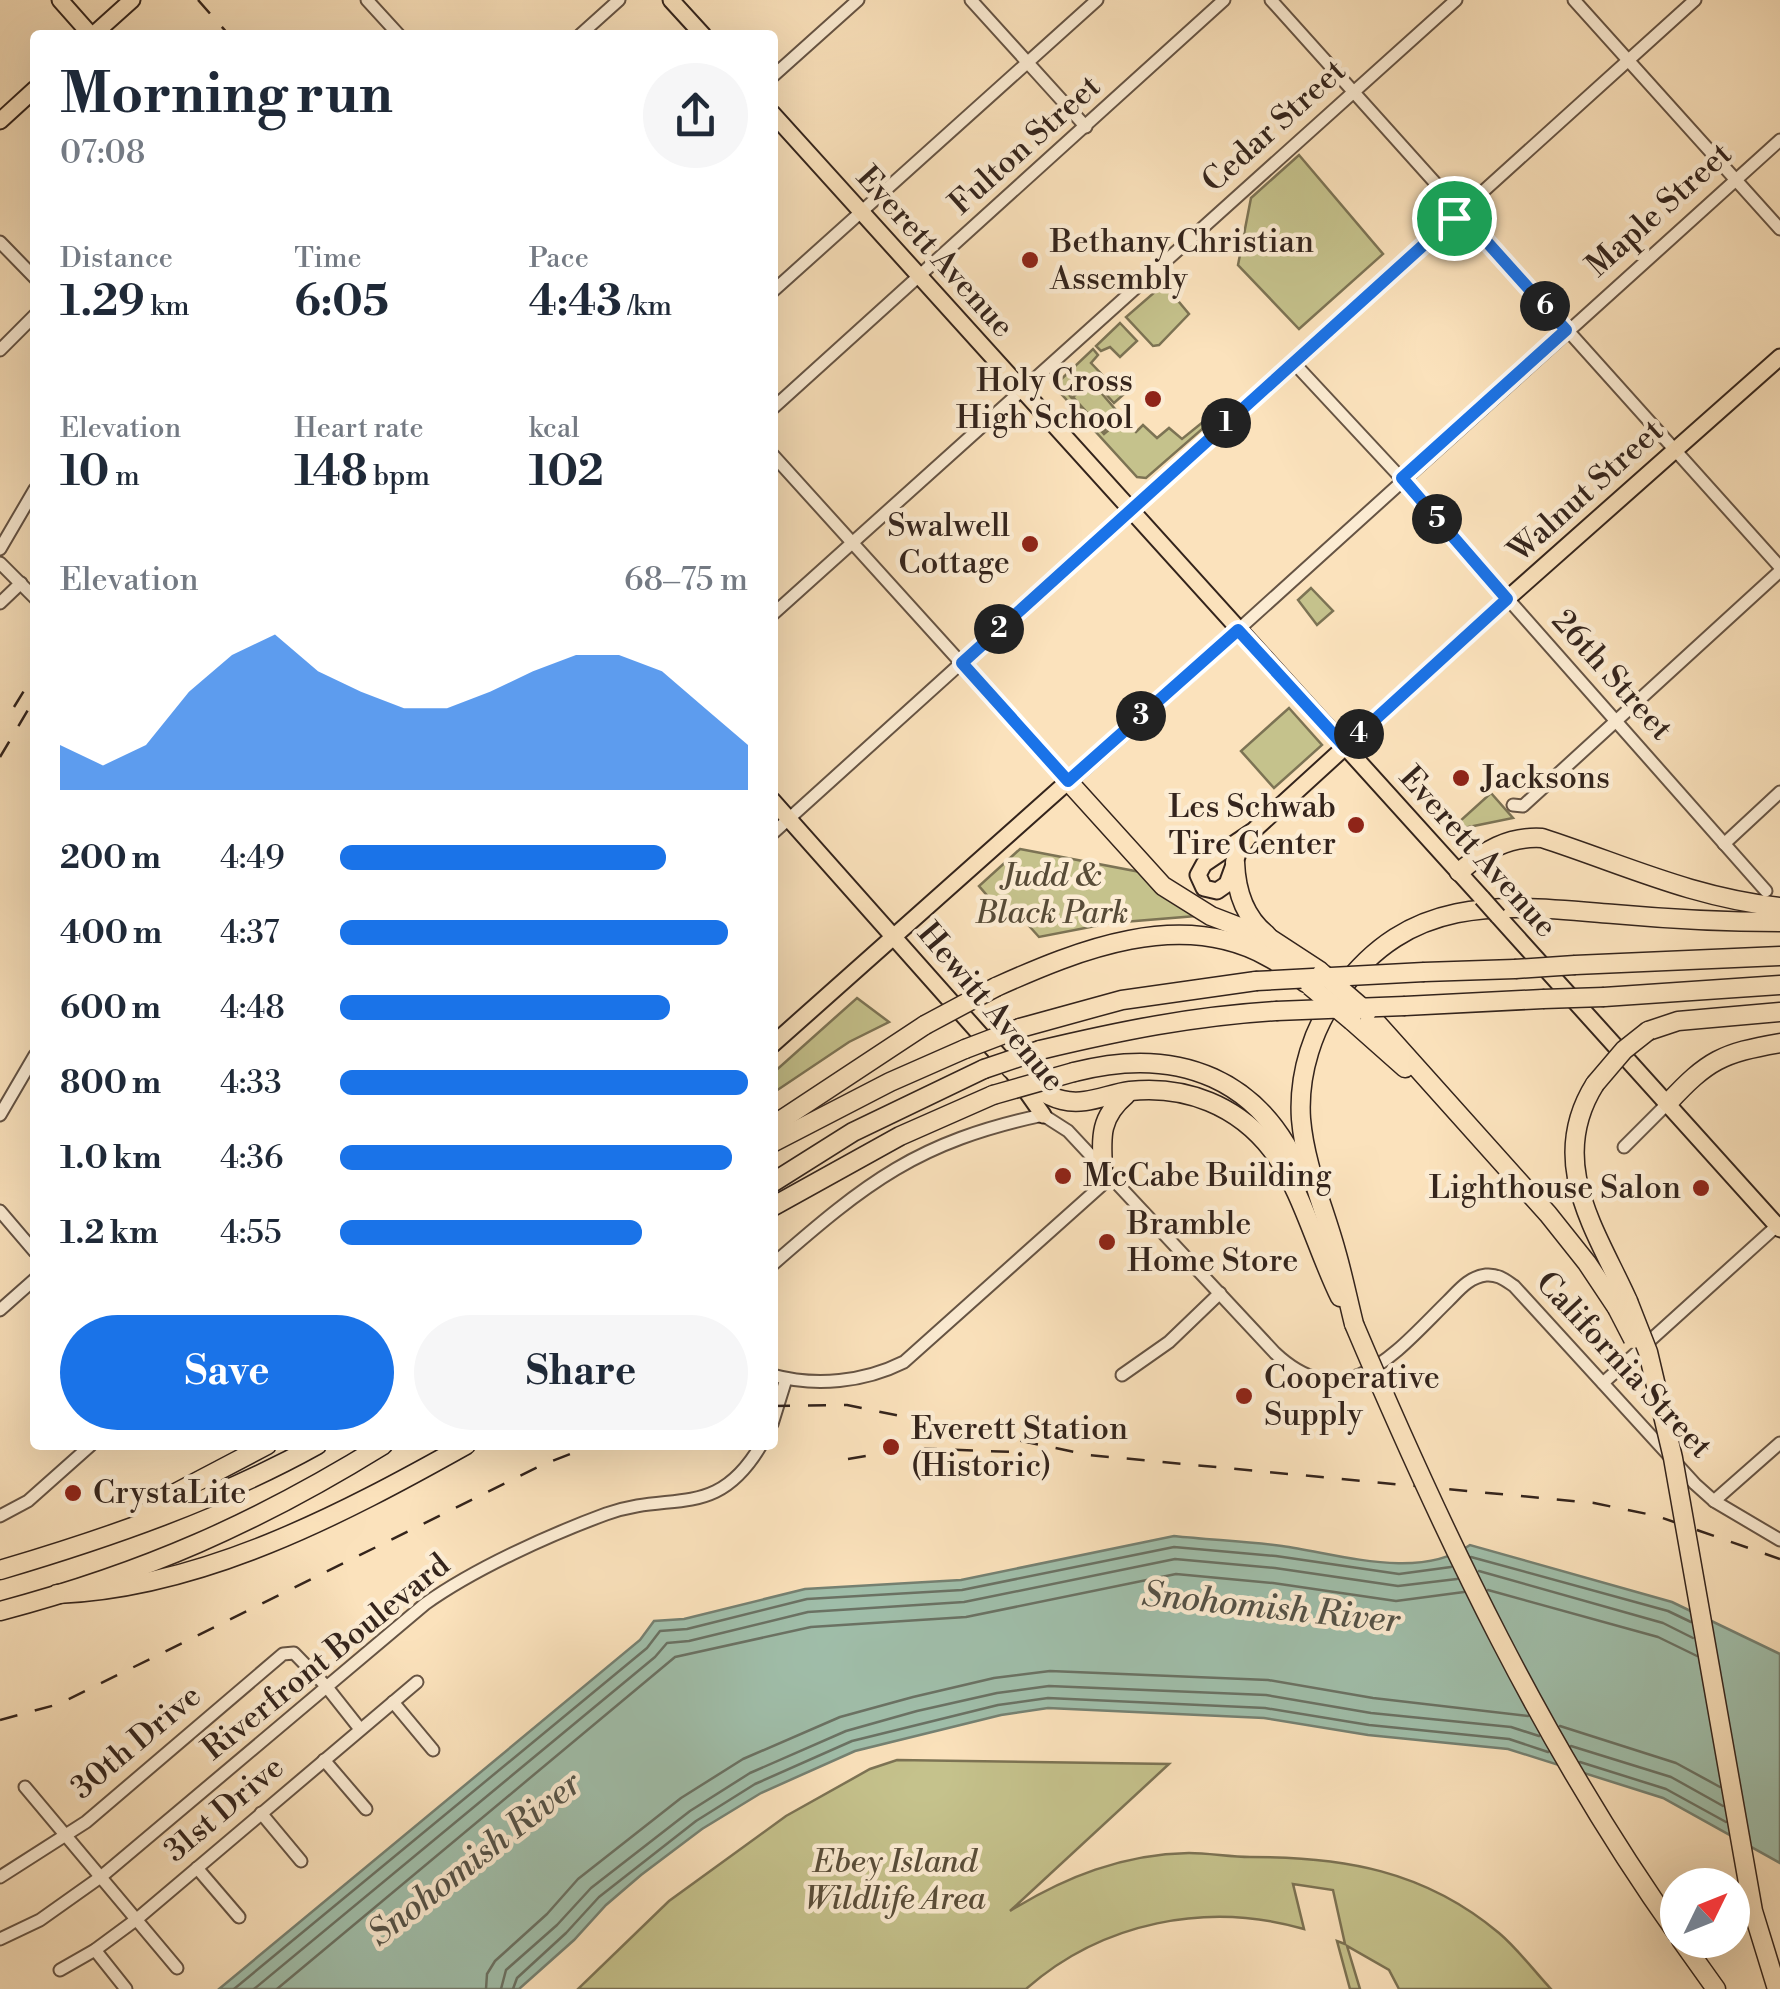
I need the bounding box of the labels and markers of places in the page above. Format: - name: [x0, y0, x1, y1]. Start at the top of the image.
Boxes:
- pin: [1412, 176, 1497, 261]
- place label: Bethany Christian Assembly: [1049, 222, 1314, 299]
- marker: Bethany Christian Assembly: [1019, 249, 1041, 271]
- pin: 6: [1520, 281, 1570, 331]
- place label: Holy Cross High School: [956, 361, 1134, 438]
- marker: Holy Cross High School: [1142, 388, 1164, 410]
- pin: 1: [1201, 398, 1251, 448]
- pin: 5: [1412, 494, 1462, 544]
- place label: Swalwell Cottage: [887, 506, 1011, 583]
- marker: Swalwell Cottage: [1019, 533, 1041, 555]
- pin: 2: [974, 604, 1024, 654]
- pin: 3: [1116, 691, 1166, 741]
- pin: 4: [1334, 709, 1384, 759]
- place label: Jacksons: [1480, 758, 1610, 798]
- marker: Jacksons: [1450, 767, 1472, 789]
- place label: Les Schwab Tire Center: [1168, 787, 1336, 864]
- marker: Les Schwab Tire Center: [1345, 814, 1367, 836]
- place label: McCabe Building: [1083, 1156, 1332, 1196]
- marker: McCabe Building: [1052, 1165, 1074, 1187]
- place label: Lighthouse Salon: [1429, 1168, 1681, 1208]
- marker: Lighthouse Salon: [1690, 1177, 1712, 1199]
- place label: Bramble Home Store: [1126, 1204, 1298, 1281]
- marker: Bramble Home Store: [1096, 1231, 1118, 1253]
- place label: Cooperative Supply: [1264, 1358, 1440, 1435]
- marker: Cooperative Supply: [1233, 1385, 1255, 1407]
- place label: Everett Station (Historic): [911, 1409, 1128, 1486]
- marker: Everett Station (Historic): [880, 1436, 902, 1458]
- place label: CrystaLite: [93, 1473, 246, 1513]
- marker: CrystaLite: [62, 1482, 84, 1504]

